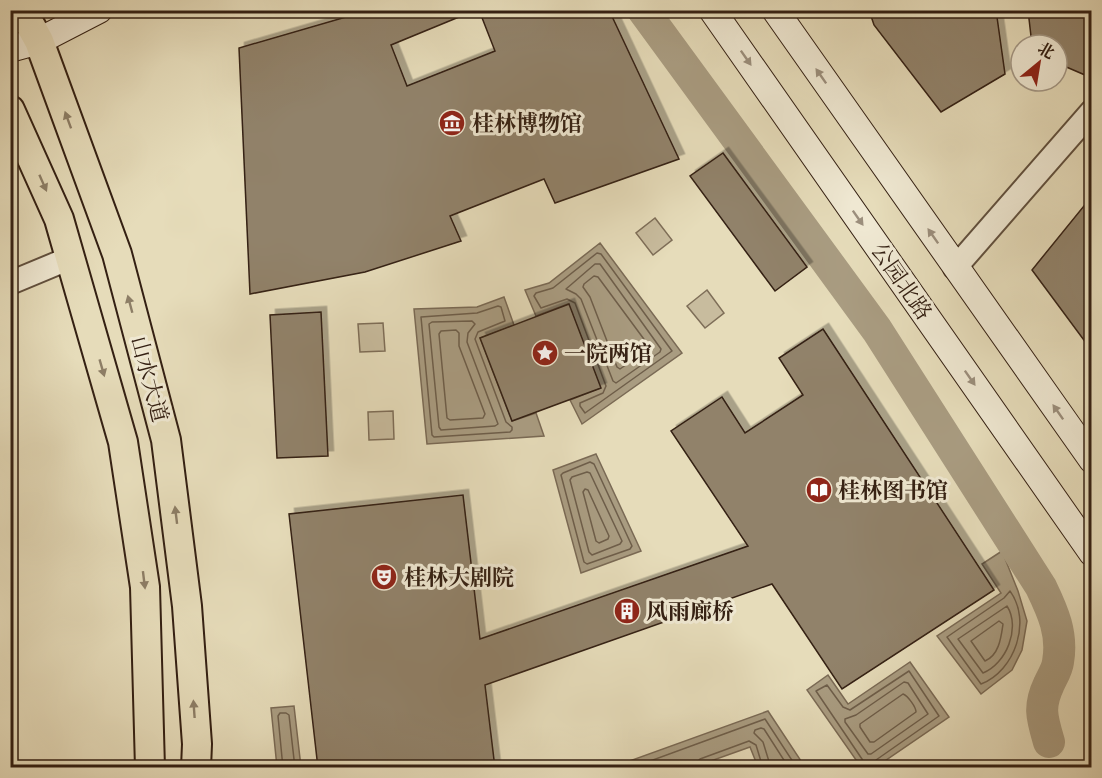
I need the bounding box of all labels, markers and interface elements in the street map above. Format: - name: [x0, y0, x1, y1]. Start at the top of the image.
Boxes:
- north arrow: [1009, 33, 1069, 93]
- text: 北: [1035, 38, 1058, 63]
- one-way arrow: [740, 50, 752, 66]
- one-way arrow: [815, 68, 827, 84]
- museum icon: 桂林博物馆: [437, 108, 467, 138]
- one-way arrow: [63, 111, 73, 129]
- place label: 桂林博物馆: [472, 111, 582, 137]
- one-way arrow: [38, 174, 48, 192]
- one-way arrow: [852, 209, 864, 225]
- one-way arrow: [927, 228, 939, 244]
- street label: 公园北路: [865, 238, 937, 325]
- one-way arrow: [125, 295, 135, 313]
- street label: 山水大道: [125, 333, 173, 425]
- place icon: 一院两馆: [530, 338, 560, 368]
- place label: 一院两馆: [564, 341, 652, 367]
- one-way arrow: [98, 359, 107, 377]
- one-way arrow: [964, 369, 976, 385]
- one-way arrow: [1052, 404, 1064, 419]
- library icon: 桂林图书馆: [804, 475, 834, 505]
- place label: 桂林图书馆: [838, 478, 948, 504]
- one-way arrow: [171, 506, 180, 525]
- theatre icon: 桂林大剧院: [369, 562, 399, 592]
- place label: 桂林大剧院: [404, 565, 514, 591]
- one-way arrow: [139, 570, 148, 589]
- building icon: 风雨廊桥: [612, 596, 642, 626]
- place label: 风雨廊桥: [646, 599, 734, 625]
- one-way arrow: [190, 700, 199, 719]

